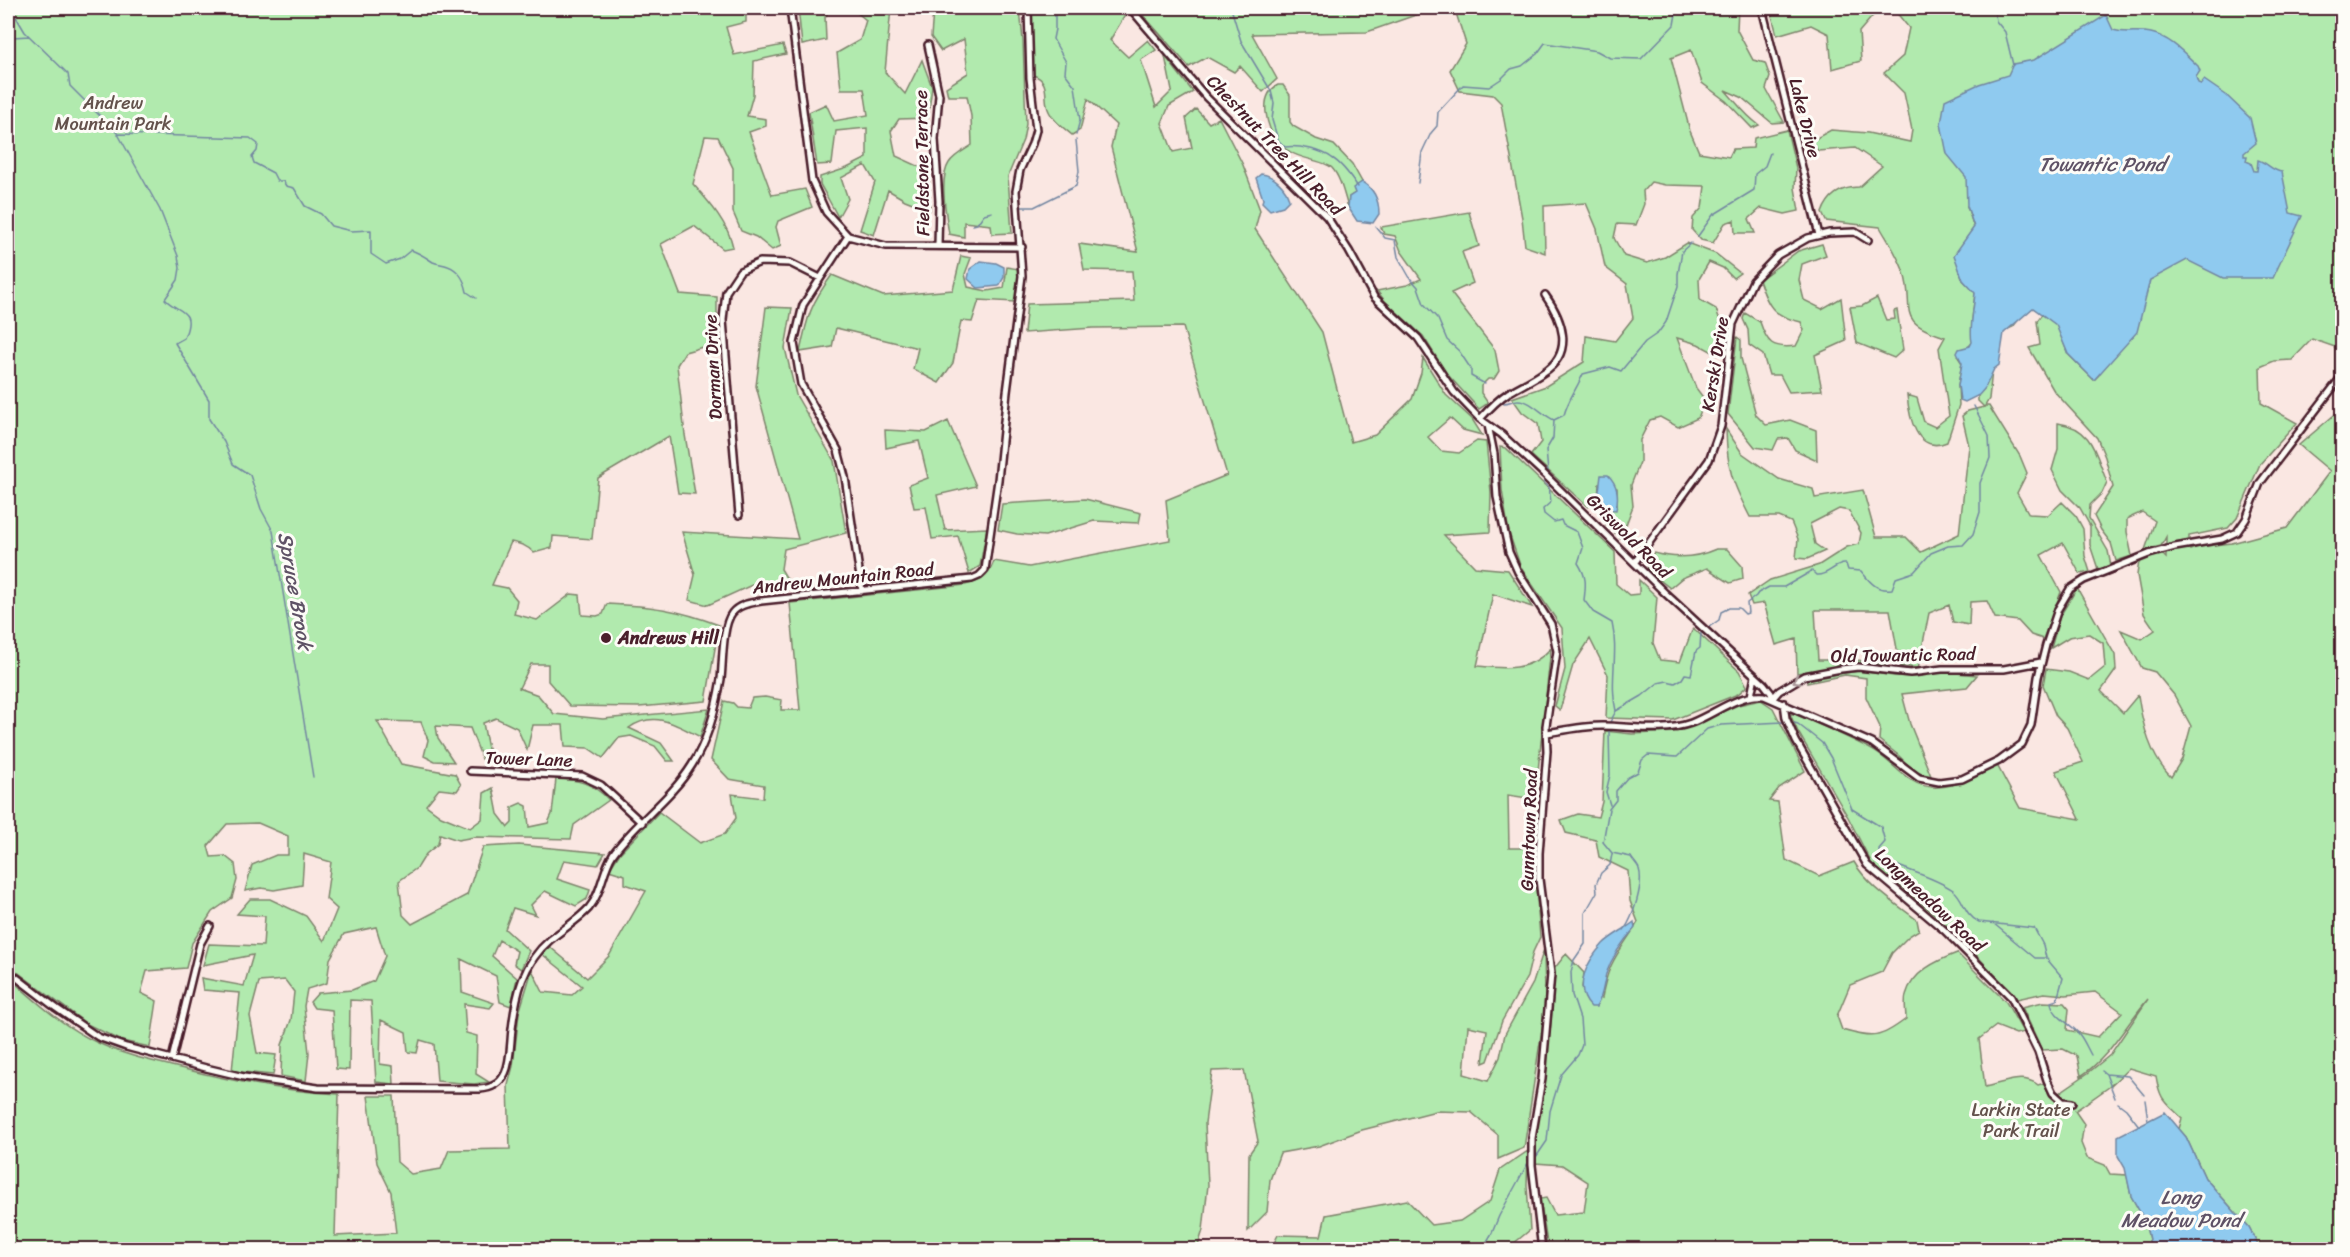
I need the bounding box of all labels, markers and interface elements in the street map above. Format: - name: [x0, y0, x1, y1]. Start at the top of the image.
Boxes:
- street label: Chestnut Tree Hill Road: [1199, 67, 1353, 224]
- street label: Lake Drive: [1780, 75, 1830, 161]
- park label: Andrew Mountain Park: [55, 87, 172, 140]
- street label: Fieldstone Terrace: [905, 90, 939, 236]
- water label: Towantic Pond: [2039, 147, 2171, 182]
- street label: Dorman Drive: [694, 314, 732, 420]
- street label: Kerski Drive: [1692, 314, 1738, 414]
- street label: Griswold Road: [1578, 485, 1681, 588]
- water label: Spruce Brook: [267, 529, 323, 655]
- street label: Andrew Mountain Road: [750, 552, 937, 604]
- place label: Andrews Hill: [617, 622, 720, 654]
- marker: Andrews Hill: [599, 631, 613, 645]
- street label: Old Towantic Road: [1830, 638, 1977, 672]
- one-way arrow: [1793, 673, 1803, 684]
- street label: Tower Lane: [485, 741, 573, 777]
- street label: Gunntown Road: [1511, 767, 1547, 891]
- street label: Longmeadow Road: [1867, 840, 1994, 961]
- park label: Larkin State Park Trail: [1971, 1094, 2071, 1147]
- water label: Long Meadow Pond: [2121, 1180, 2246, 1238]

